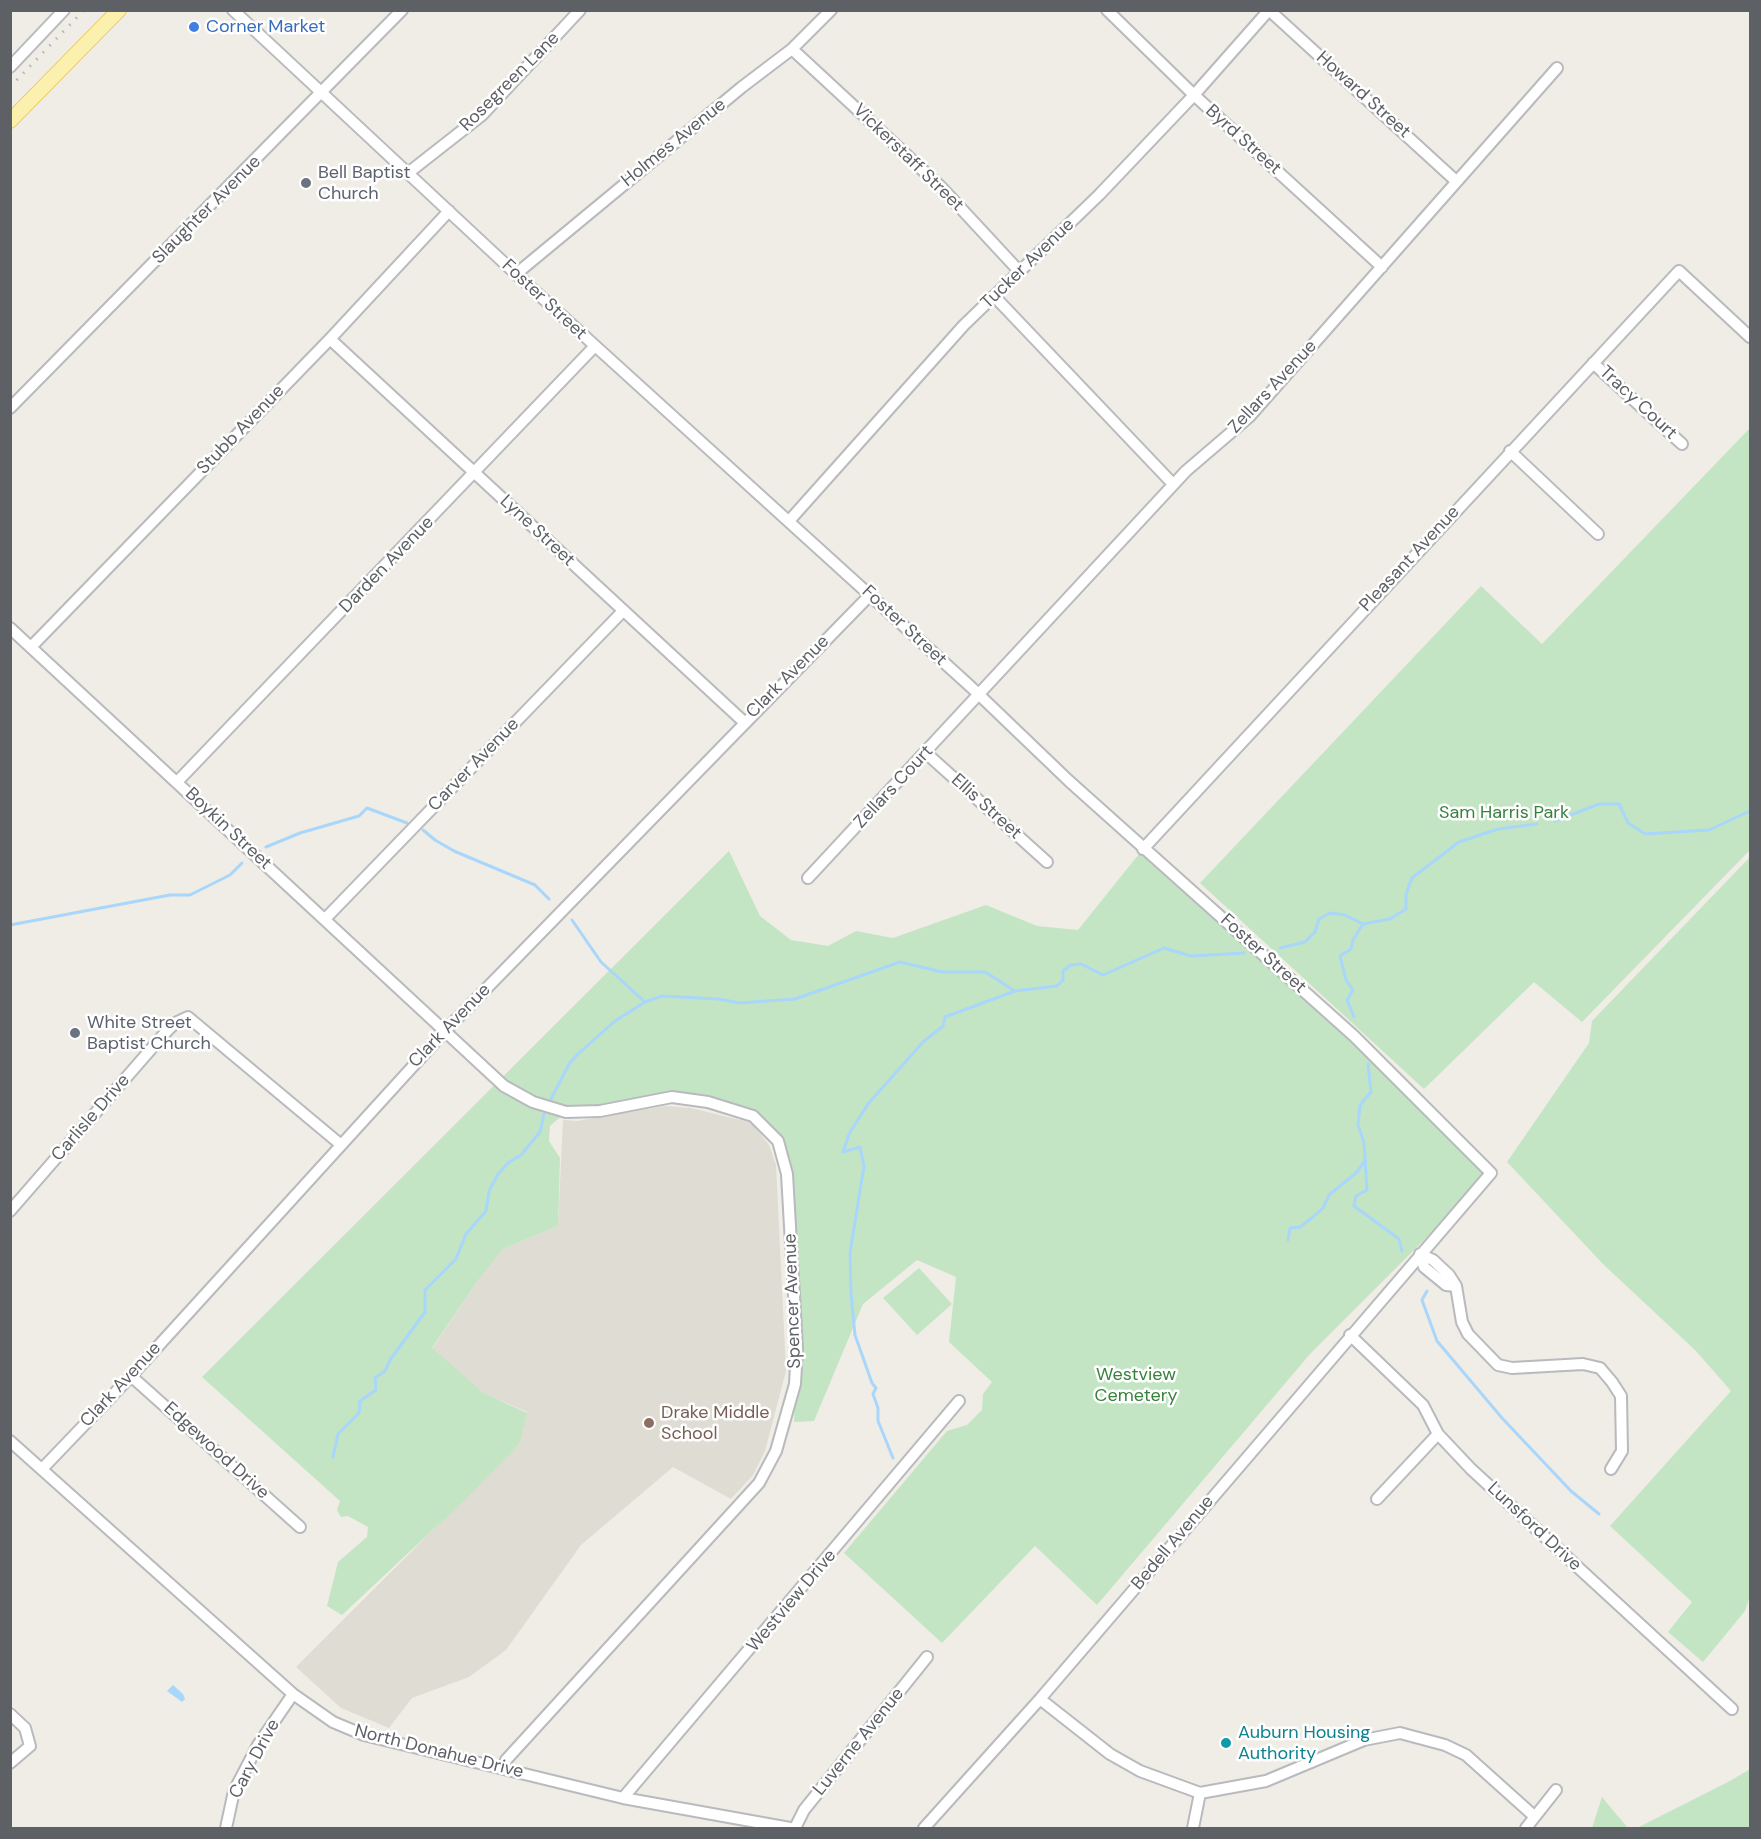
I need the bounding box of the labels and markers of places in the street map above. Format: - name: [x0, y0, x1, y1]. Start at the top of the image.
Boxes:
- place label: Corner Market: [206, 16, 325, 38]
- marker: Corner Market: [187, 20, 201, 34]
- place label: Bell Baptist Church: [318, 162, 411, 204]
- marker: Bell Baptist Church: [299, 176, 313, 190]
- place label: White Street Baptist Church: [87, 1012, 211, 1054]
- marker: White Street Baptist Church: [68, 1026, 82, 1040]
- place label: Drake Middle School: [661, 1402, 770, 1444]
- marker: Drake Middle School: [642, 1416, 656, 1430]
- place label: Auburn Housing Authority: [1238, 1722, 1370, 1764]
- marker: Auburn Housing Authority: [1219, 1736, 1233, 1750]

